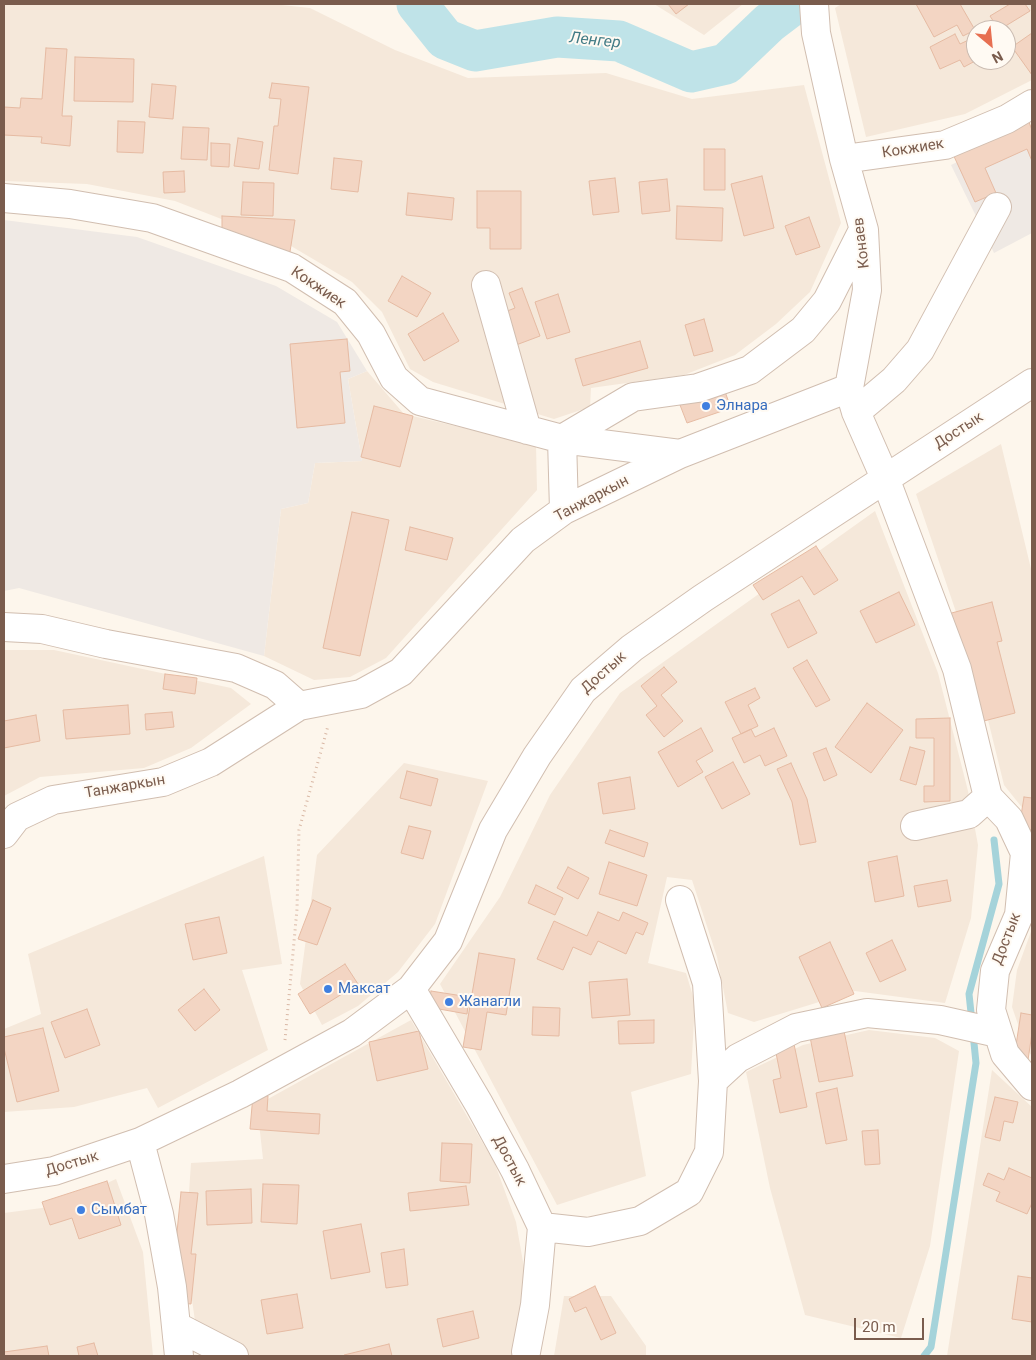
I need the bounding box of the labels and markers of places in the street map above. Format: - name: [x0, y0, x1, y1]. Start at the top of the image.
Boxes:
- place label: Элнара: [716, 397, 768, 415]
- marker: Элнара: [700, 400, 712, 412]
- place label: Максат: [338, 980, 390, 998]
- marker: Максат: [322, 983, 334, 995]
- place label: Жанагли: [459, 993, 521, 1011]
- marker: Жанагли: [443, 996, 455, 1008]
- place label: Сымбат: [91, 1201, 147, 1219]
- marker: Сымбат: [75, 1204, 87, 1216]

